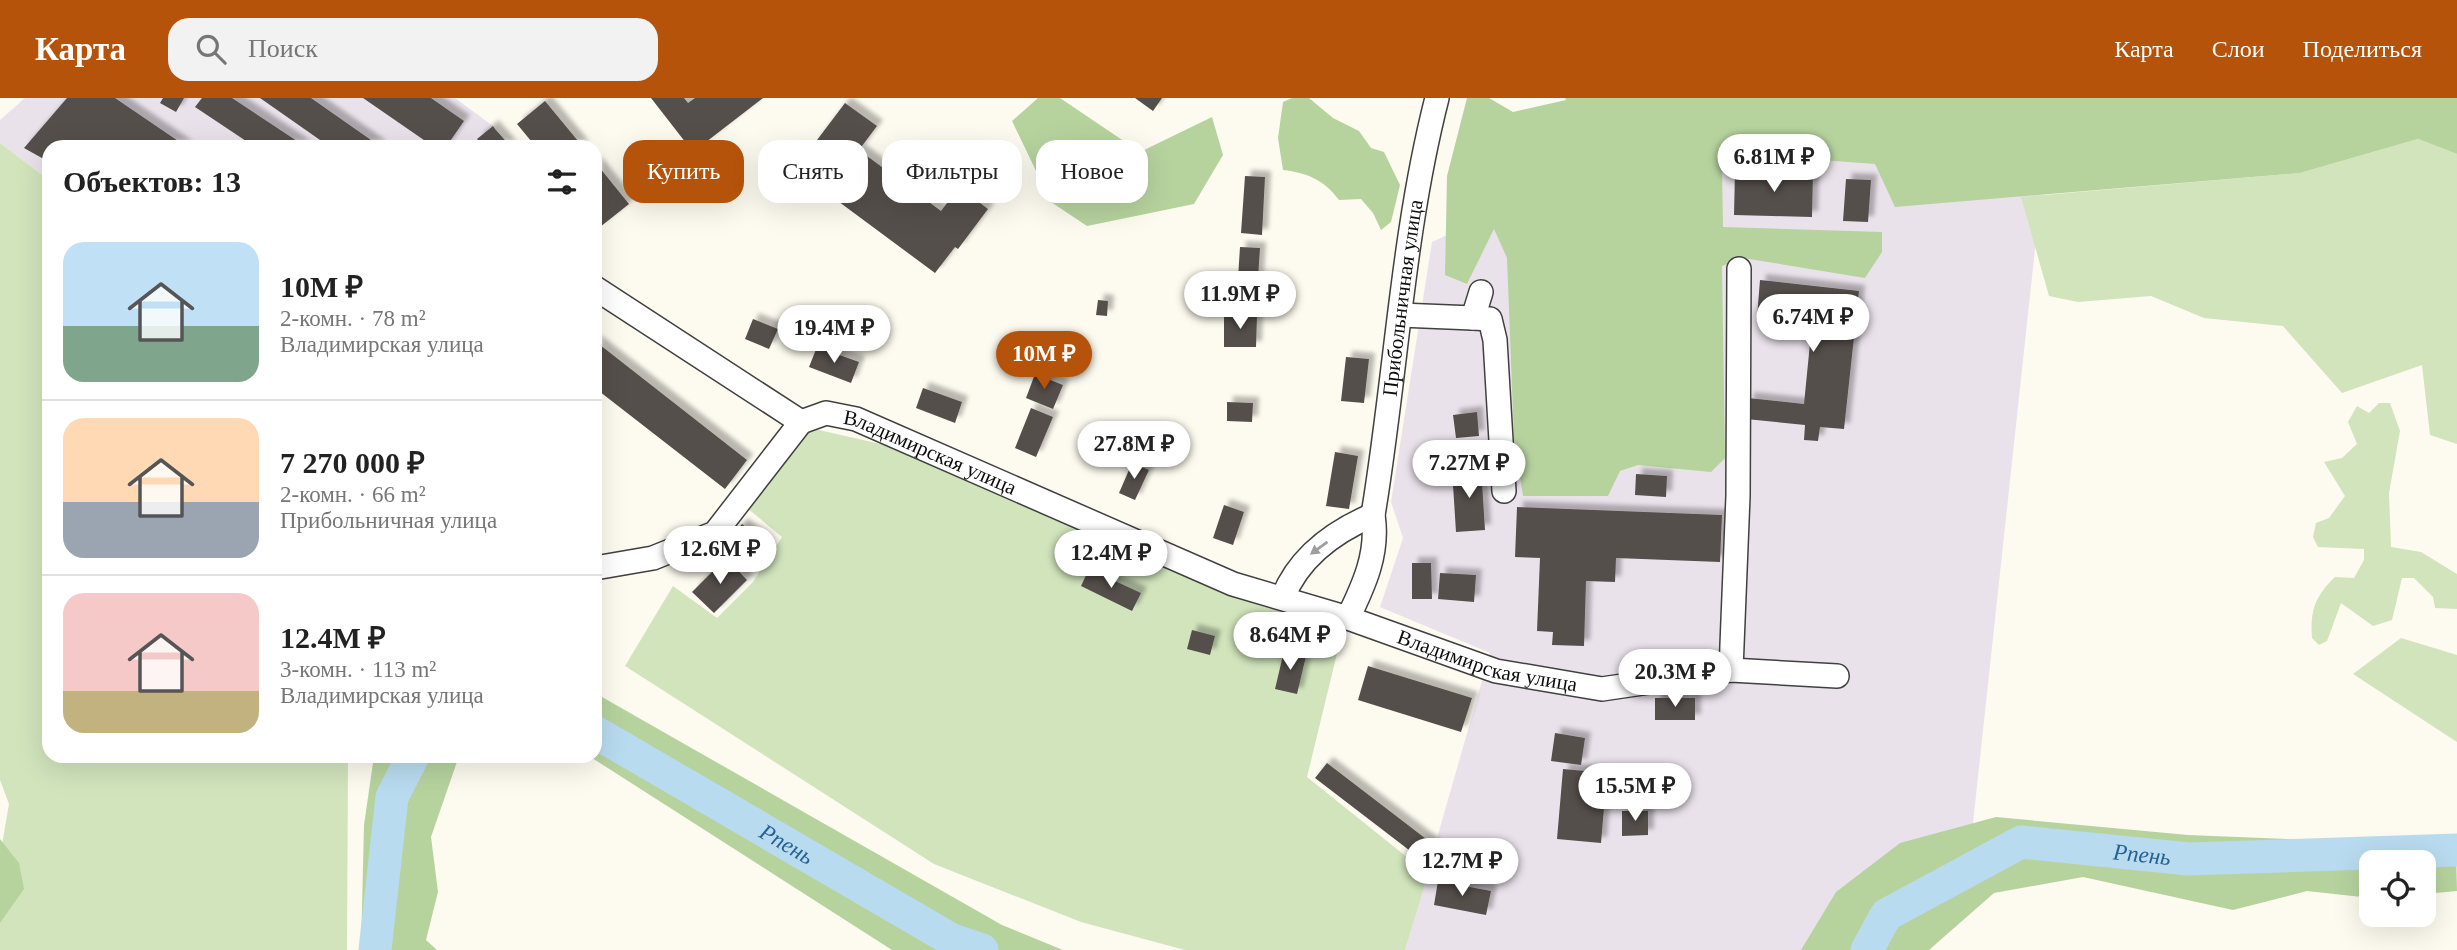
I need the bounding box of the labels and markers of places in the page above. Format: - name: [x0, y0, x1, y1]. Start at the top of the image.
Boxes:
- pin: 6.81M ₽: [1709, 134, 1839, 194]
- pin: 11.9M ₽: [1175, 272, 1305, 331]
- pin: 6.74M ₽: [1748, 294, 1878, 354]
- pin: 19.4M ₽: [769, 306, 899, 365]
- pin: 10M ₽: [995, 331, 1093, 391]
- pin: 27.8M ₽: [1069, 422, 1199, 481]
- pin: 7.27M ₽: [1404, 440, 1534, 500]
- pin: 12.6M ₽: [655, 526, 785, 586]
- pin: 12.4M ₽: [1046, 531, 1176, 590]
- pin: 8.64M ₽: [1225, 612, 1355, 672]
- pin: 20.3M ₽: [1610, 650, 1740, 709]
- pin: 15.5M ₽: [1570, 764, 1700, 823]
- pin: 12.7M ₽: [1397, 838, 1527, 898]

